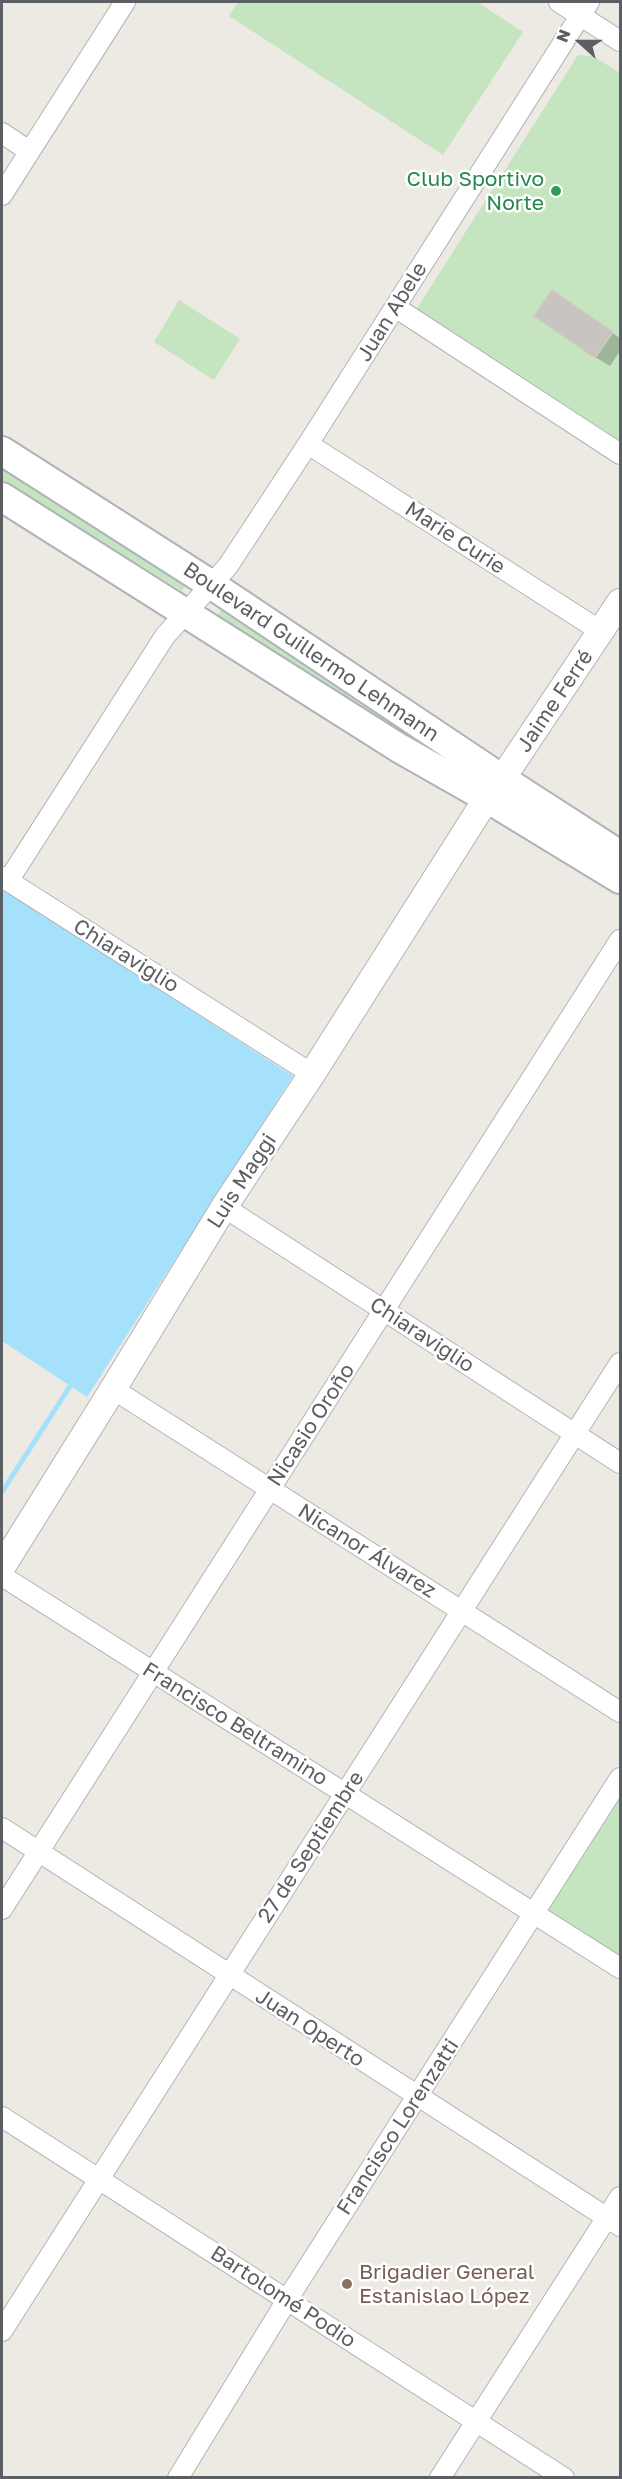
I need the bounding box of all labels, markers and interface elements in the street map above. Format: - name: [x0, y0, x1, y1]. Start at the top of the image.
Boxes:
- north arrow: [550, 12, 610, 72]
- text: N: [552, 26, 575, 45]
- place label: Club Sportivo Norte: [407, 166, 544, 216]
- marker: Club Sportivo Norte: [549, 184, 563, 198]
- street label: Juan Abele: [352, 258, 432, 366]
- street label: Marie Curie: [400, 496, 510, 580]
- street label: Boulevard Guillermo Lehmann: [178, 557, 444, 747]
- street label: Jaime Ferré: [512, 645, 598, 757]
- street label: Chiaraviglio: [69, 914, 183, 998]
- street label: Luis Maggi: [202, 1129, 282, 1233]
- street label: Chiaraviglio: [365, 1292, 479, 1378]
- street label: Nicasio Oroño: [262, 1359, 360, 1491]
- street label: Nicanor Álvarez: [293, 1499, 441, 1603]
- street label: Francisco Beltramino: [138, 1657, 332, 1791]
- street label: 27 de Septiembre: [253, 1767, 369, 1927]
- street label: Juan Operto: [251, 1983, 369, 2073]
- street label: Francisco Lorenzatti: [332, 2034, 464, 2220]
- street label: Bartolomé Podio: [206, 2241, 360, 2353]
- place label: Brigadier General Estanislao López: [359, 2259, 534, 2309]
- marker: Brigadier General Estanislao López: [340, 2277, 354, 2291]

